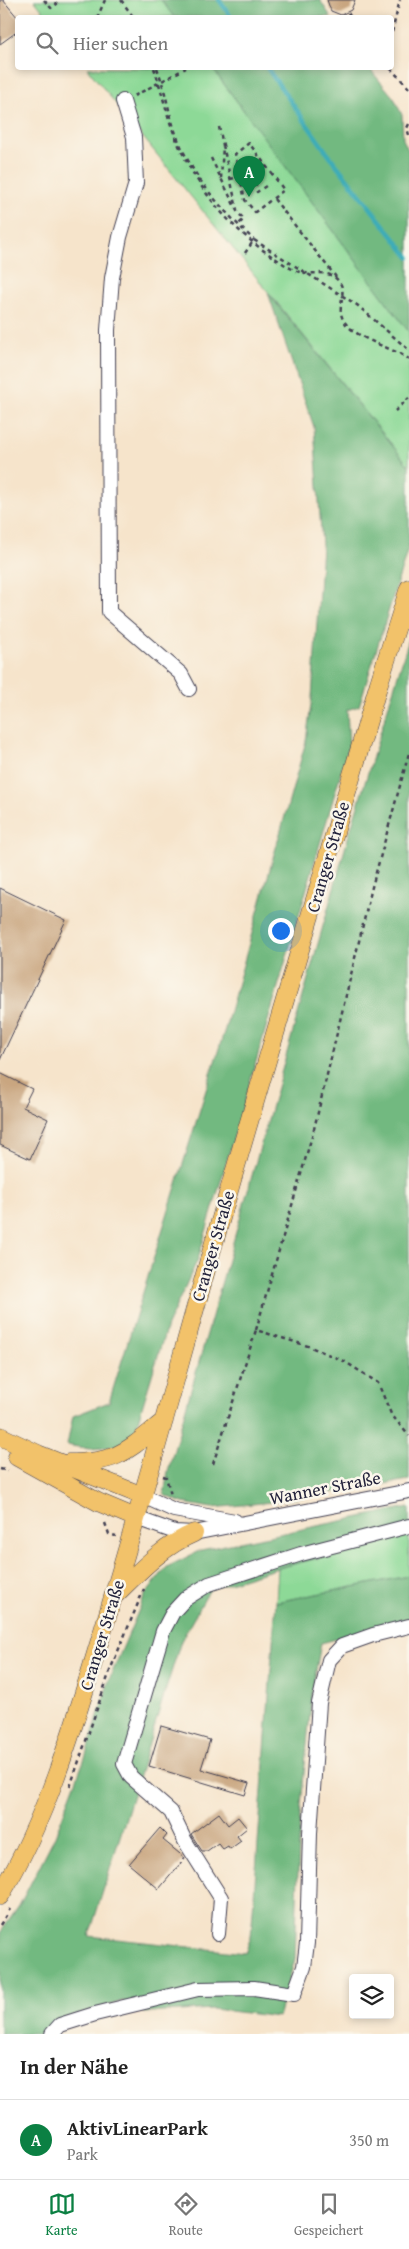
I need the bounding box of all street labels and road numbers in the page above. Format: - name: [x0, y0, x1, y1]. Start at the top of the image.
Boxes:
- street label: Cranger Straße: [299, 798, 356, 916]
- street label: Cranger Straße: [184, 1187, 241, 1305]
- street label: Wanner Straße: [267, 1463, 383, 1512]
- street label: Cranger Straße: [72, 1576, 131, 1693]

